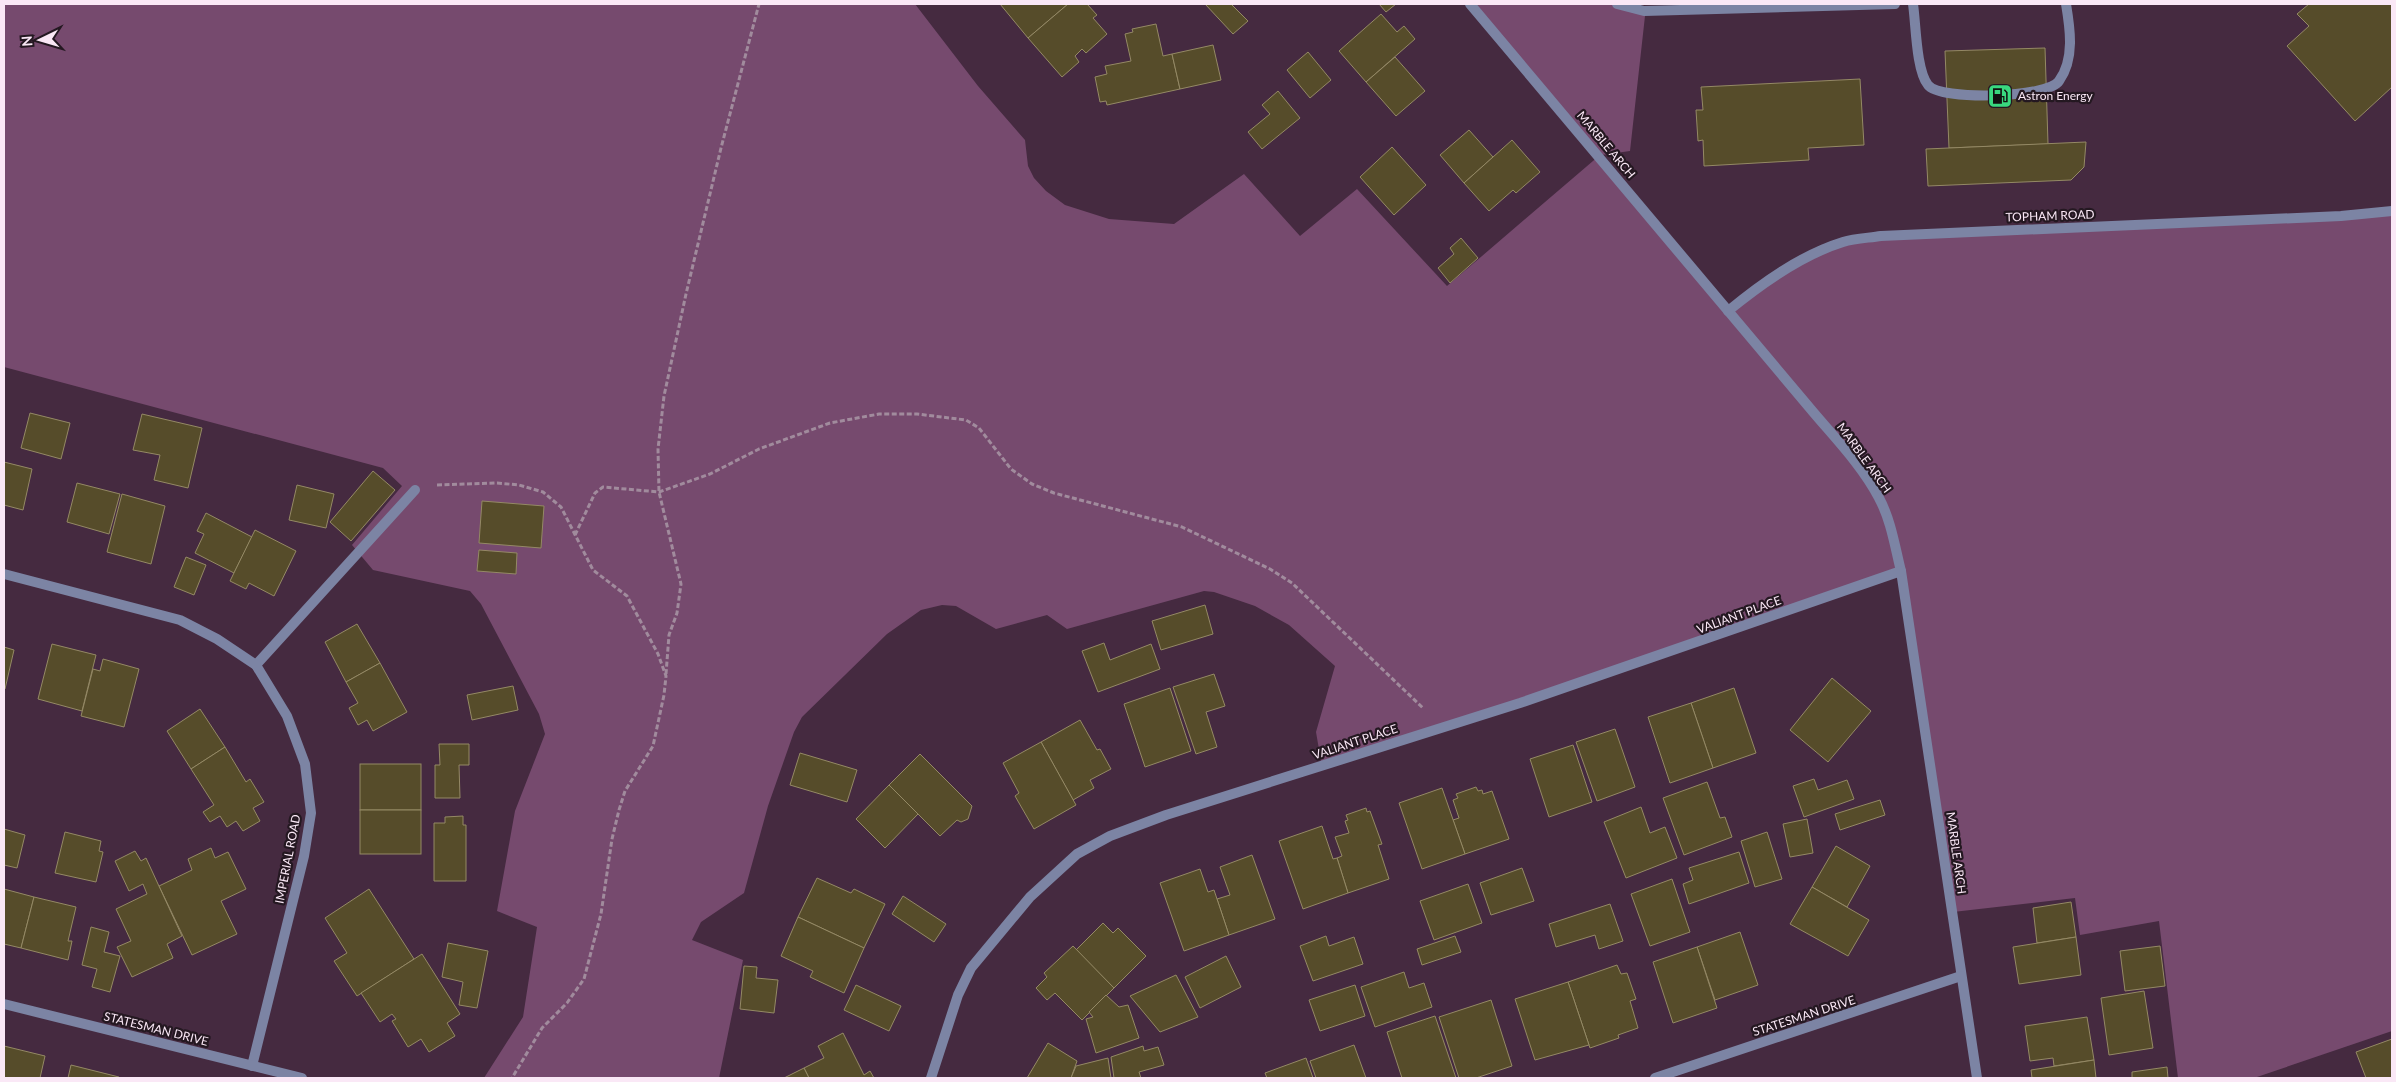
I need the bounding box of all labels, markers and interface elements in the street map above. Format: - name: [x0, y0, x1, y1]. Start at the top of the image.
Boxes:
- north arrow: [15, 15, 65, 65]
- text: N: [18, 35, 35, 47]
- fuel station icon: Astron Energy: [1987, 83, 2013, 109]
- place label: Astron Energy: [2018, 88, 2094, 103]
- street label: MARBLE ARCH: [1574, 108, 1639, 181]
- street label: TOPHAM ROAD: [2005, 206, 2095, 225]
- street label: MARBLE ARCH: [1834, 420, 1895, 496]
- street label: VALIANT PLACE: [1695, 592, 1783, 637]
- street label: VALIANT PLACE: [1310, 721, 1399, 762]
- street label: MARBLE ARCH: [1943, 811, 1970, 895]
- street label: IMPERIAL ROAD: [272, 813, 304, 905]
- street label: STATESMAN DRIVE: [1751, 992, 1857, 1039]
- street label: STATESMAN DRIVE: [102, 1008, 210, 1049]

